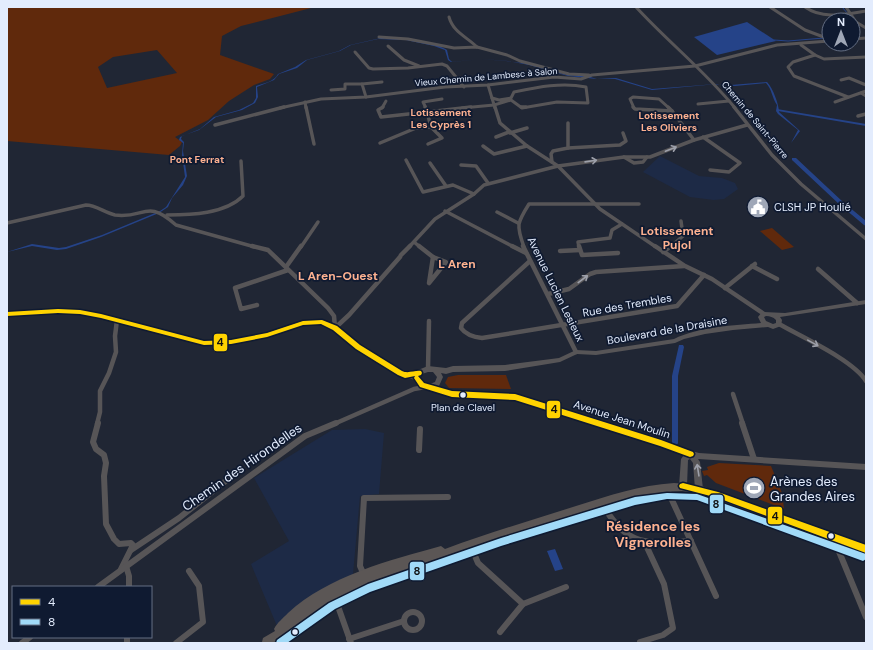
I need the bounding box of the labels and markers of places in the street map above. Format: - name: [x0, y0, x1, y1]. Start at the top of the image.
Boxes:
- public building icon: CLSH JP Houlié: [745, 194, 771, 220]
- place label: CLSH JP Houlié: [774, 200, 851, 214]
- marker: Plan de Clavel: [458, 390, 468, 400]
- place label: Plan de Clavel: [431, 401, 495, 414]
- place label: Arènes des Grandes Aires: [770, 473, 855, 505]
- sports icon: Arènes des Grandes Aires: [741, 475, 767, 501]
- unlabelled marker: [826, 531, 836, 541]
- unlabelled marker: [290, 627, 300, 637]

